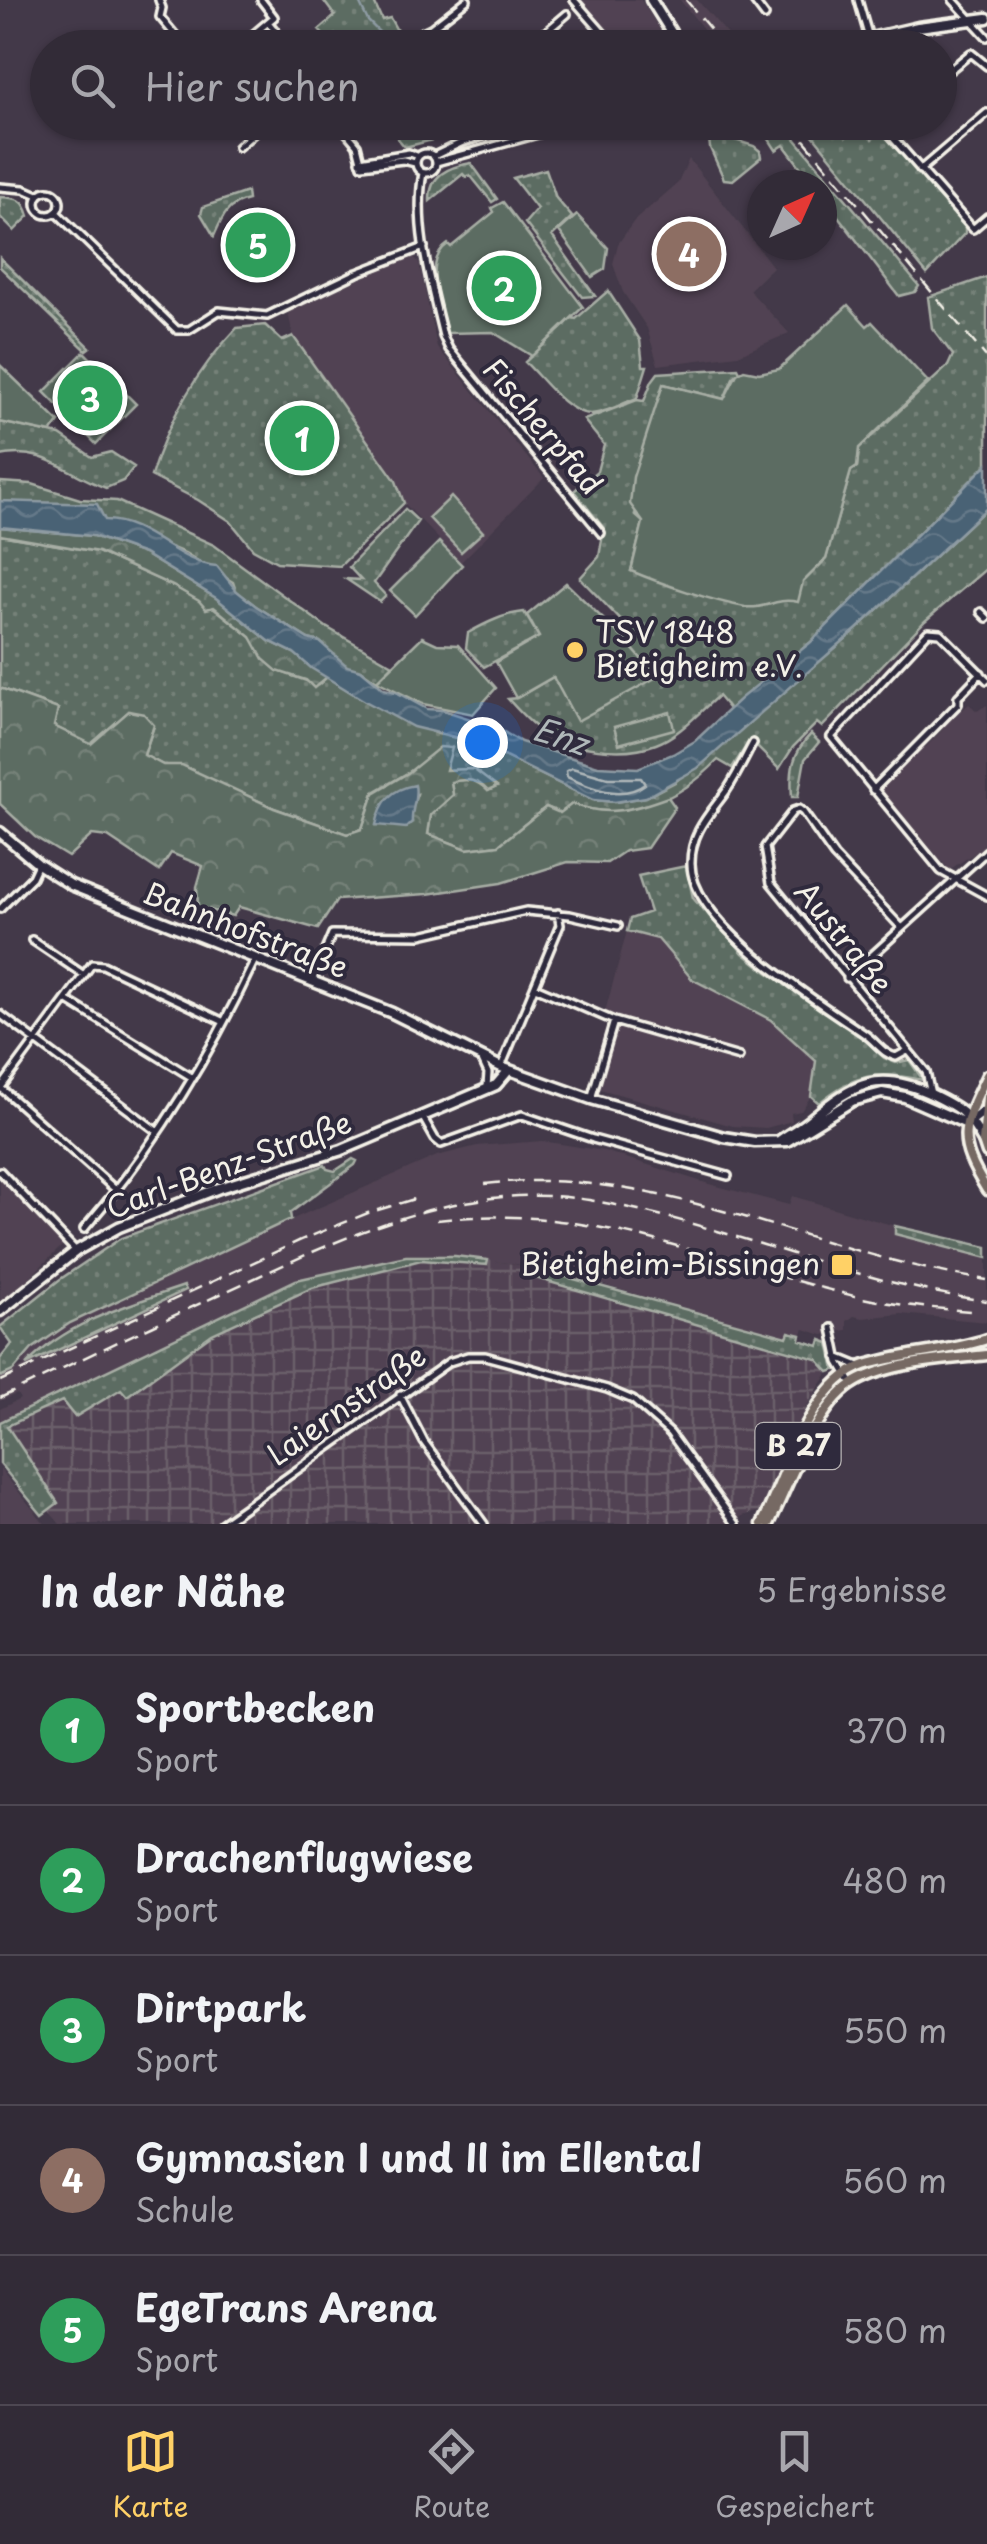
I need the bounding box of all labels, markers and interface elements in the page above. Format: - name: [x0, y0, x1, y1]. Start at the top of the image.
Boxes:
- search box: [30, 30, 957, 140]
- text: Hier suchen: [145, 57, 359, 114]
- icon: search: [65, 58, 120, 113]
- north arrow: [747, 170, 837, 260]
- pin: 5: [226, 208, 290, 282]
- pin: 4: [656, 216, 722, 292]
- pin: 2: [472, 250, 536, 326]
- street label: Fischerpfad: [473, 347, 615, 504]
- pin: 3: [58, 360, 122, 436]
- pin: 1: [270, 400, 334, 476]
- place label: TSV 1848 Bietigheim e.V.: [595, 608, 803, 687]
- marker: TSV 1848 Bietigheim e.V.: [564, 639, 586, 661]
- water label: Enz: [527, 704, 598, 768]
- your location: [457, 717, 508, 768]
- street label: Bahnhofstraße: [137, 869, 355, 989]
- street label: Austraße: [785, 870, 905, 1003]
- street label: Carl-Benz-Straße: [99, 1098, 357, 1229]
- place label: Bietigheim-Bissingen: [520, 1240, 820, 1285]
- marker: Bietigheim-Bissingen: [829, 1252, 855, 1278]
- street label: Laiernstraße: [257, 1332, 434, 1475]
- road number: B 27: [756, 1423, 840, 1469]
- text: In der Nähe: [40, 1558, 285, 1621]
- text: 5 Ergebnisse: [756, 1565, 947, 1613]
- text: Sportbecken: [135, 1678, 375, 1735]
- text: 1: [65, 1706, 80, 1754]
- text: 370 m: [846, 1706, 947, 1754]
- text: Sport: [135, 1735, 218, 1783]
- text: Drachenflugwiese: [135, 1828, 473, 1885]
- text: 2: [61, 1856, 84, 1904]
- text: 480 m: [842, 1856, 947, 1904]
- text: Sport: [135, 1885, 218, 1933]
- text: Dirtpark: [135, 1978, 306, 2035]
- text: 3: [62, 2006, 83, 2054]
- text: 550 m: [843, 2006, 947, 2054]
- text: Sport: [135, 2035, 218, 2083]
- text: Gymnasien I und II im Ellental: [135, 2128, 702, 2185]
- text: 4: [62, 2156, 83, 2204]
- text: 560 m: [843, 2156, 947, 2204]
- text: Schule: [135, 2185, 234, 2233]
- text: EgeTrans Arena: [135, 2278, 437, 2335]
- text: 5: [62, 2306, 83, 2354]
- text: 580 m: [843, 2306, 947, 2354]
- text: Sport: [135, 2335, 218, 2383]
- tab: Karte: [113, 2424, 188, 2527]
- tab: Route: [413, 2424, 490, 2527]
- tab: Gespeichert: [715, 2424, 874, 2527]

